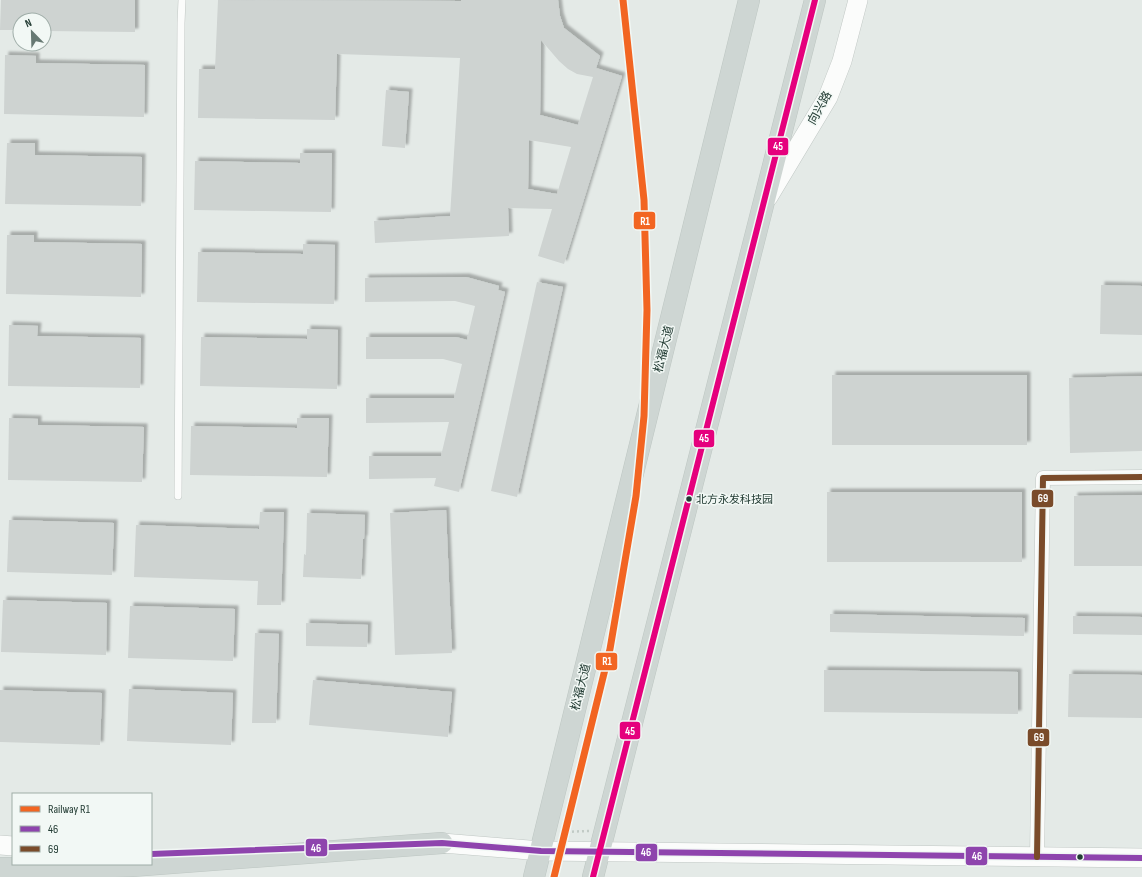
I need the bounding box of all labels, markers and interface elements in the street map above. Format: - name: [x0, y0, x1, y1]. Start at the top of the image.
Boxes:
- north arrow: [12, 12, 52, 52]
- text: N: [23, 16, 34, 30]
- street label: 向兴路: [805, 89, 835, 127]
- line badge: 45: [767, 137, 789, 156]
- text: 45: [773, 140, 783, 153]
- line badge: R1: [633, 211, 656, 230]
- text: R1: [640, 215, 651, 228]
- street label: 松福大道: [651, 324, 677, 374]
- line badge: 45: [693, 429, 715, 448]
- text: 45: [699, 432, 709, 445]
- line badge: 69: [1031, 489, 1054, 508]
- text: 69: [1038, 492, 1048, 505]
- place label: 北方永发科技园: [696, 493, 773, 506]
- marker: 北方永发科技园: [684, 494, 694, 504]
- line badge: R1: [595, 652, 618, 671]
- text: R1: [602, 655, 613, 668]
- street label: 松福大道: [568, 662, 594, 712]
- line badge: 45: [619, 721, 641, 740]
- text: 45: [625, 725, 635, 738]
- line badge: 69: [1027, 728, 1050, 747]
- text: 69: [1034, 731, 1044, 744]
- legend: [12, 793, 152, 865]
- text: Railway R1: [48, 802, 91, 817]
- text: 46: [48, 822, 58, 837]
- line badge: 46: [305, 838, 328, 857]
- text: 69: [48, 842, 59, 857]
- text: 46: [311, 842, 321, 855]
- line badge: 46: [635, 843, 658, 862]
- text: 46: [641, 846, 651, 859]
- line badge: 46: [965, 846, 988, 866]
- text: 46: [972, 850, 982, 863]
- unlabelled marker: [1075, 852, 1085, 862]

